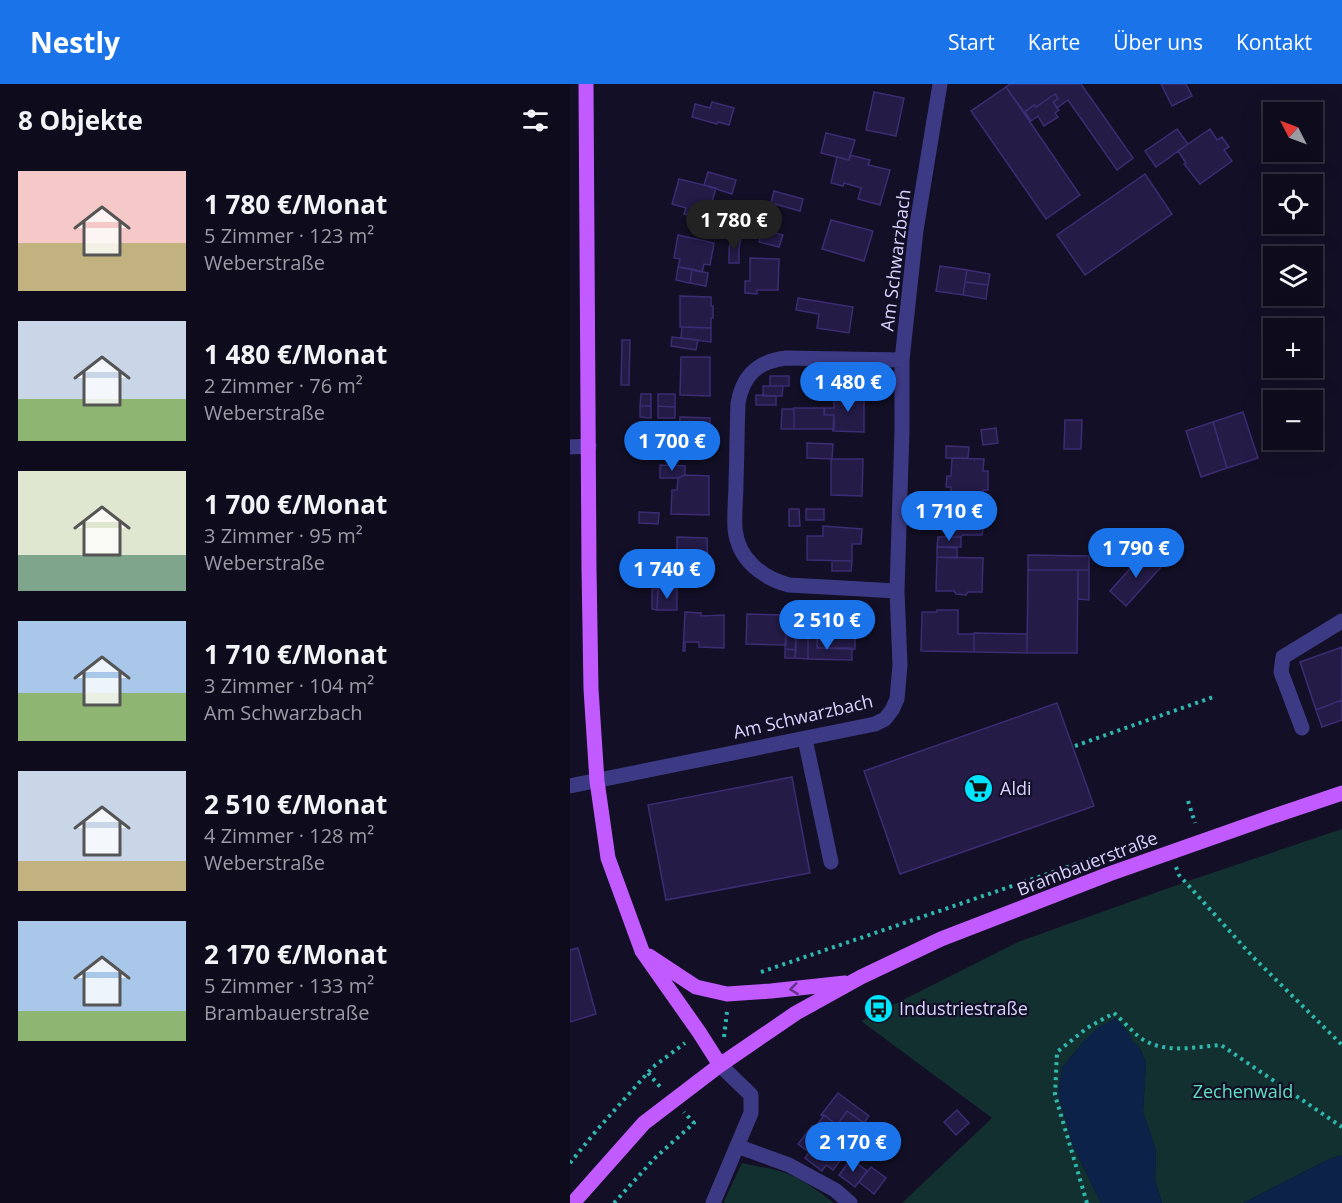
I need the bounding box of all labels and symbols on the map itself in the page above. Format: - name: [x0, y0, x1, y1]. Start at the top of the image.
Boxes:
- north arrow: [1263, 102, 1323, 162]
- street label: Am Schwarzbach: [874, 188, 916, 332]
- pin: 1 780 €: [679, 200, 789, 251]
- pin: 1 480 €: [793, 362, 903, 413]
- pin: 1 700 €: [617, 421, 727, 472]
- pin: 1 710 €: [894, 491, 1004, 542]
- pin: 1 790 €: [1081, 528, 1191, 579]
- pin: 1 740 €: [612, 549, 722, 600]
- pin: 2 510 €: [772, 600, 882, 651]
- street label: Am Schwarzbach: [731, 688, 875, 744]
- supermarket icon: Aldi: [963, 772, 995, 804]
- place label: Aldi: [1000, 776, 1031, 800]
- street label: Brambauerstraße: [1013, 825, 1161, 901]
- one-way arrow: [789, 982, 799, 994]
- bus stop icon: Industriestraße: [862, 992, 894, 1024]
- place label: Industriestraße: [899, 996, 1028, 1020]
- park label: Zechenwald: [1193, 1079, 1293, 1103]
- pin: 2 170 €: [798, 1122, 908, 1173]

